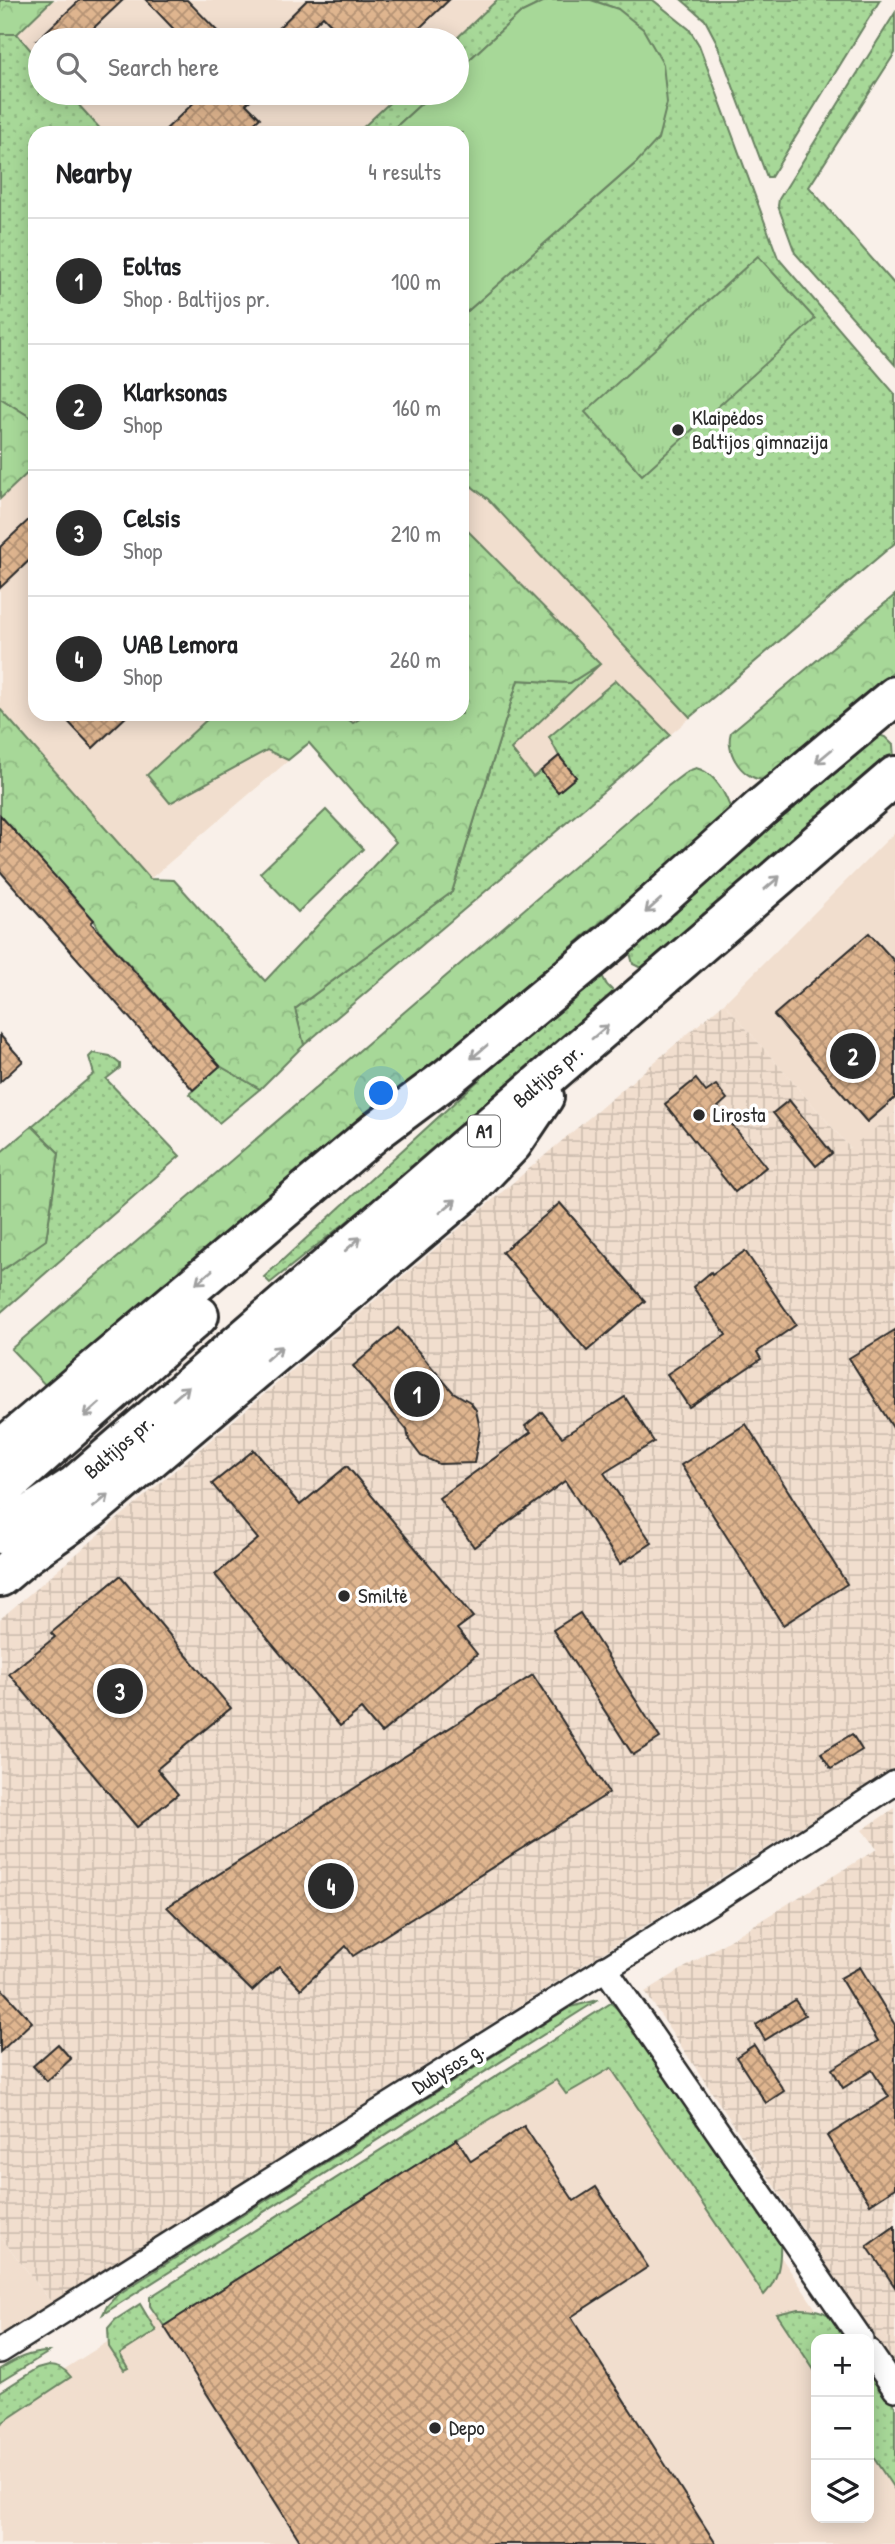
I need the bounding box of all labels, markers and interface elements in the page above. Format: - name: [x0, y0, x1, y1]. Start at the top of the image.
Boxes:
- search box: [28, 28, 469, 105]
- icon: search: [52, 48, 90, 86]
- text: Search here: [108, 49, 219, 84]
- text: Nearby: [56, 152, 132, 192]
- text: 4 results: [368, 156, 441, 187]
- text: Eoltas: [123, 248, 181, 283]
- text: 1: [75, 266, 83, 297]
- text: 100 m: [391, 266, 441, 297]
- text: Shop · Baltijos pr.: [123, 283, 270, 314]
- text: Klarksonas: [123, 374, 227, 409]
- text: 2: [74, 392, 84, 423]
- text: 160 m: [392, 392, 441, 423]
- place label: Klaipėdos Baltijos gimnazija: [692, 403, 828, 456]
- text: Shop: [123, 409, 162, 440]
- marker: Klaipėdos Baltijos gimnazija: [670, 422, 686, 438]
- text: Celsis: [123, 500, 180, 535]
- text: 3: [74, 518, 84, 549]
- text: 210 m: [391, 518, 441, 549]
- text: Shop: [123, 535, 162, 566]
- text: UAB Lemora: [123, 626, 238, 661]
- text: 4: [75, 644, 83, 675]
- text: 260 m: [390, 644, 441, 675]
- text: Shop: [123, 661, 162, 692]
- one-way arrow: [816, 748, 834, 764]
- one-way arrow: [763, 875, 781, 891]
- one-way arrow: [644, 897, 662, 913]
- one-way arrow: [591, 1024, 609, 1040]
- pin: 2: [830, 1030, 876, 1082]
- street label: Baltijos pr.: [506, 1037, 589, 1114]
- one-way arrow: [470, 1045, 488, 1060]
- your location: [364, 1076, 398, 1110]
- place label: Lirosta: [713, 1100, 766, 1129]
- marker: Lirosta: [691, 1107, 707, 1123]
- road number: A1: [468, 1116, 500, 1147]
- one-way arrow: [438, 1198, 456, 1214]
- one-way arrow: [344, 1236, 362, 1252]
- one-way arrow: [195, 1269, 213, 1285]
- one-way arrow: [264, 1345, 282, 1361]
- pin: 1: [394, 1368, 440, 1420]
- one-way arrow: [172, 1385, 190, 1401]
- one-way arrow: [83, 1402, 101, 1418]
- street label: Baltijos pr.: [77, 1408, 160, 1485]
- one-way arrow: [91, 1493, 109, 1509]
- place label: Smiltė: [358, 1581, 408, 1610]
- marker: Smiltė: [336, 1588, 352, 1604]
- pin: 3: [97, 1665, 143, 1717]
- pin: 4: [308, 1860, 354, 1912]
- street label: Dubysos g.: [406, 2034, 489, 2101]
- map controls: [811, 2334, 874, 2523]
- button: +: [811, 2334, 874, 2397]
- button: −: [811, 2397, 874, 2460]
- place label: Depo: [449, 2413, 485, 2442]
- marker: Depo: [427, 2420, 443, 2436]
- button: layers: [811, 2460, 874, 2523]

